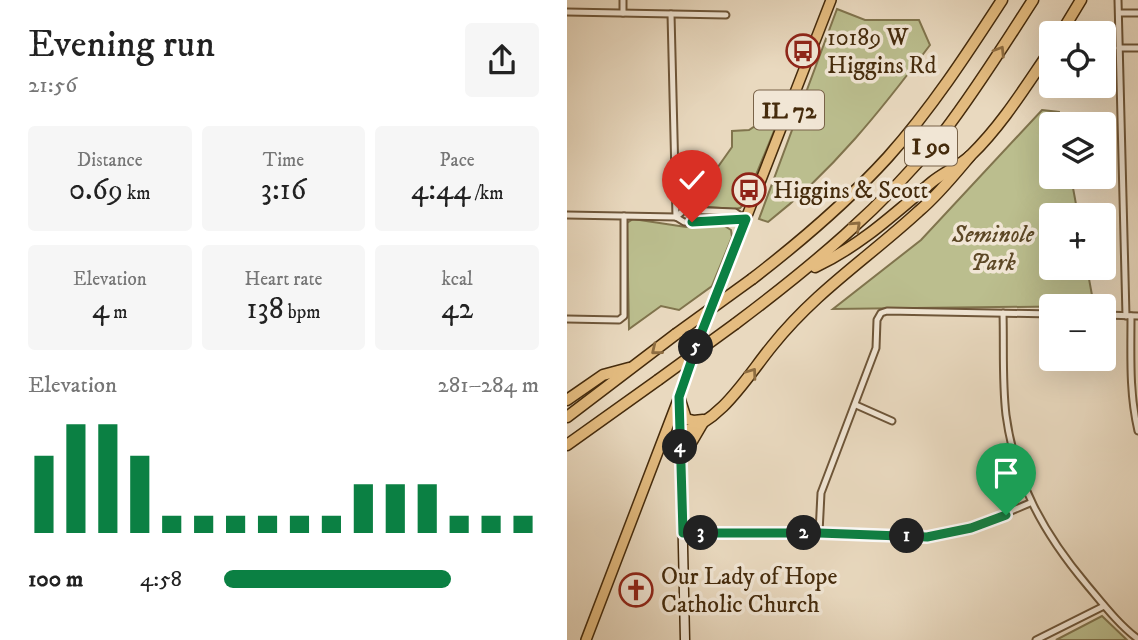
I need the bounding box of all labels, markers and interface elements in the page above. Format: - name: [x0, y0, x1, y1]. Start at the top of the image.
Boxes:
- text: Evening run: [28, 21, 215, 69]
- map controls: [1039, 21, 1116, 371]
- button: locate: [1039, 21, 1116, 98]
- button: share: [465, 23, 539, 97]
- place label: 10189 W Higgins Rd: [827, 23, 937, 81]
- bus stop icon: 10189 W Higgins Rd: [784, 32, 822, 70]
- one-way arrow: [992, 46, 1005, 59]
- text: 21:56: [28, 71, 77, 100]
- road number: IL 72: [754, 90, 824, 130]
- button: layers: [1039, 112, 1116, 189]
- road number: I 90: [905, 127, 957, 166]
- text: Distance: [77, 149, 143, 172]
- text: Time: [263, 149, 304, 172]
- text: Pace: [440, 149, 475, 172]
- pin: [662, 150, 722, 222]
- icon: check: [673, 161, 711, 199]
- bus stop icon: Higgins & Scott: [730, 171, 768, 209]
- text: 0.69: [69, 172, 123, 209]
- text: 3:16: [261, 172, 306, 209]
- text: 4:44: [411, 172, 471, 209]
- place label: Higgins & Scott: [773, 176, 928, 206]
- text: km: [123, 182, 151, 205]
- text: /km: [471, 182, 503, 205]
- button: +: [1039, 203, 1116, 280]
- park label: Seminole Park: [951, 220, 1035, 278]
- one-way arrow: [848, 222, 861, 234]
- text: Elevation: [73, 268, 147, 291]
- text: Heart rate: [245, 268, 322, 291]
- text: kcal: [442, 268, 473, 291]
- text: 4: [92, 291, 109, 328]
- text: 138: [246, 291, 284, 328]
- text: 42: [441, 291, 473, 328]
- button: −: [1039, 294, 1116, 371]
- text: m: [109, 301, 128, 324]
- text: bpm: [284, 301, 321, 324]
- pin: 5: [678, 330, 713, 364]
- text: 5: [691, 335, 700, 358]
- one-way arrow: [651, 342, 664, 354]
- one-way arrow: [744, 368, 756, 381]
- text: Elevation: [28, 371, 117, 400]
- text: 281–284 m: [437, 371, 539, 400]
- pin: 4: [663, 430, 697, 464]
- text: 4: [674, 435, 685, 458]
- pin: [976, 443, 1036, 515]
- icon: arrive: [987, 454, 1025, 492]
- pin: 3: [683, 516, 719, 550]
- pin: 2: [786, 516, 821, 550]
- pin: 1: [889, 518, 925, 554]
- text: 3: [697, 521, 704, 544]
- text: 2: [799, 521, 808, 544]
- text: 1: [903, 524, 910, 547]
- place label: Our Lady of Hope Catholic Church: [661, 562, 837, 620]
- text: 100 m: [28, 565, 83, 594]
- text: 4:58: [140, 565, 182, 594]
- church icon: Our Lady of Hope Catholic Church: [617, 571, 655, 609]

